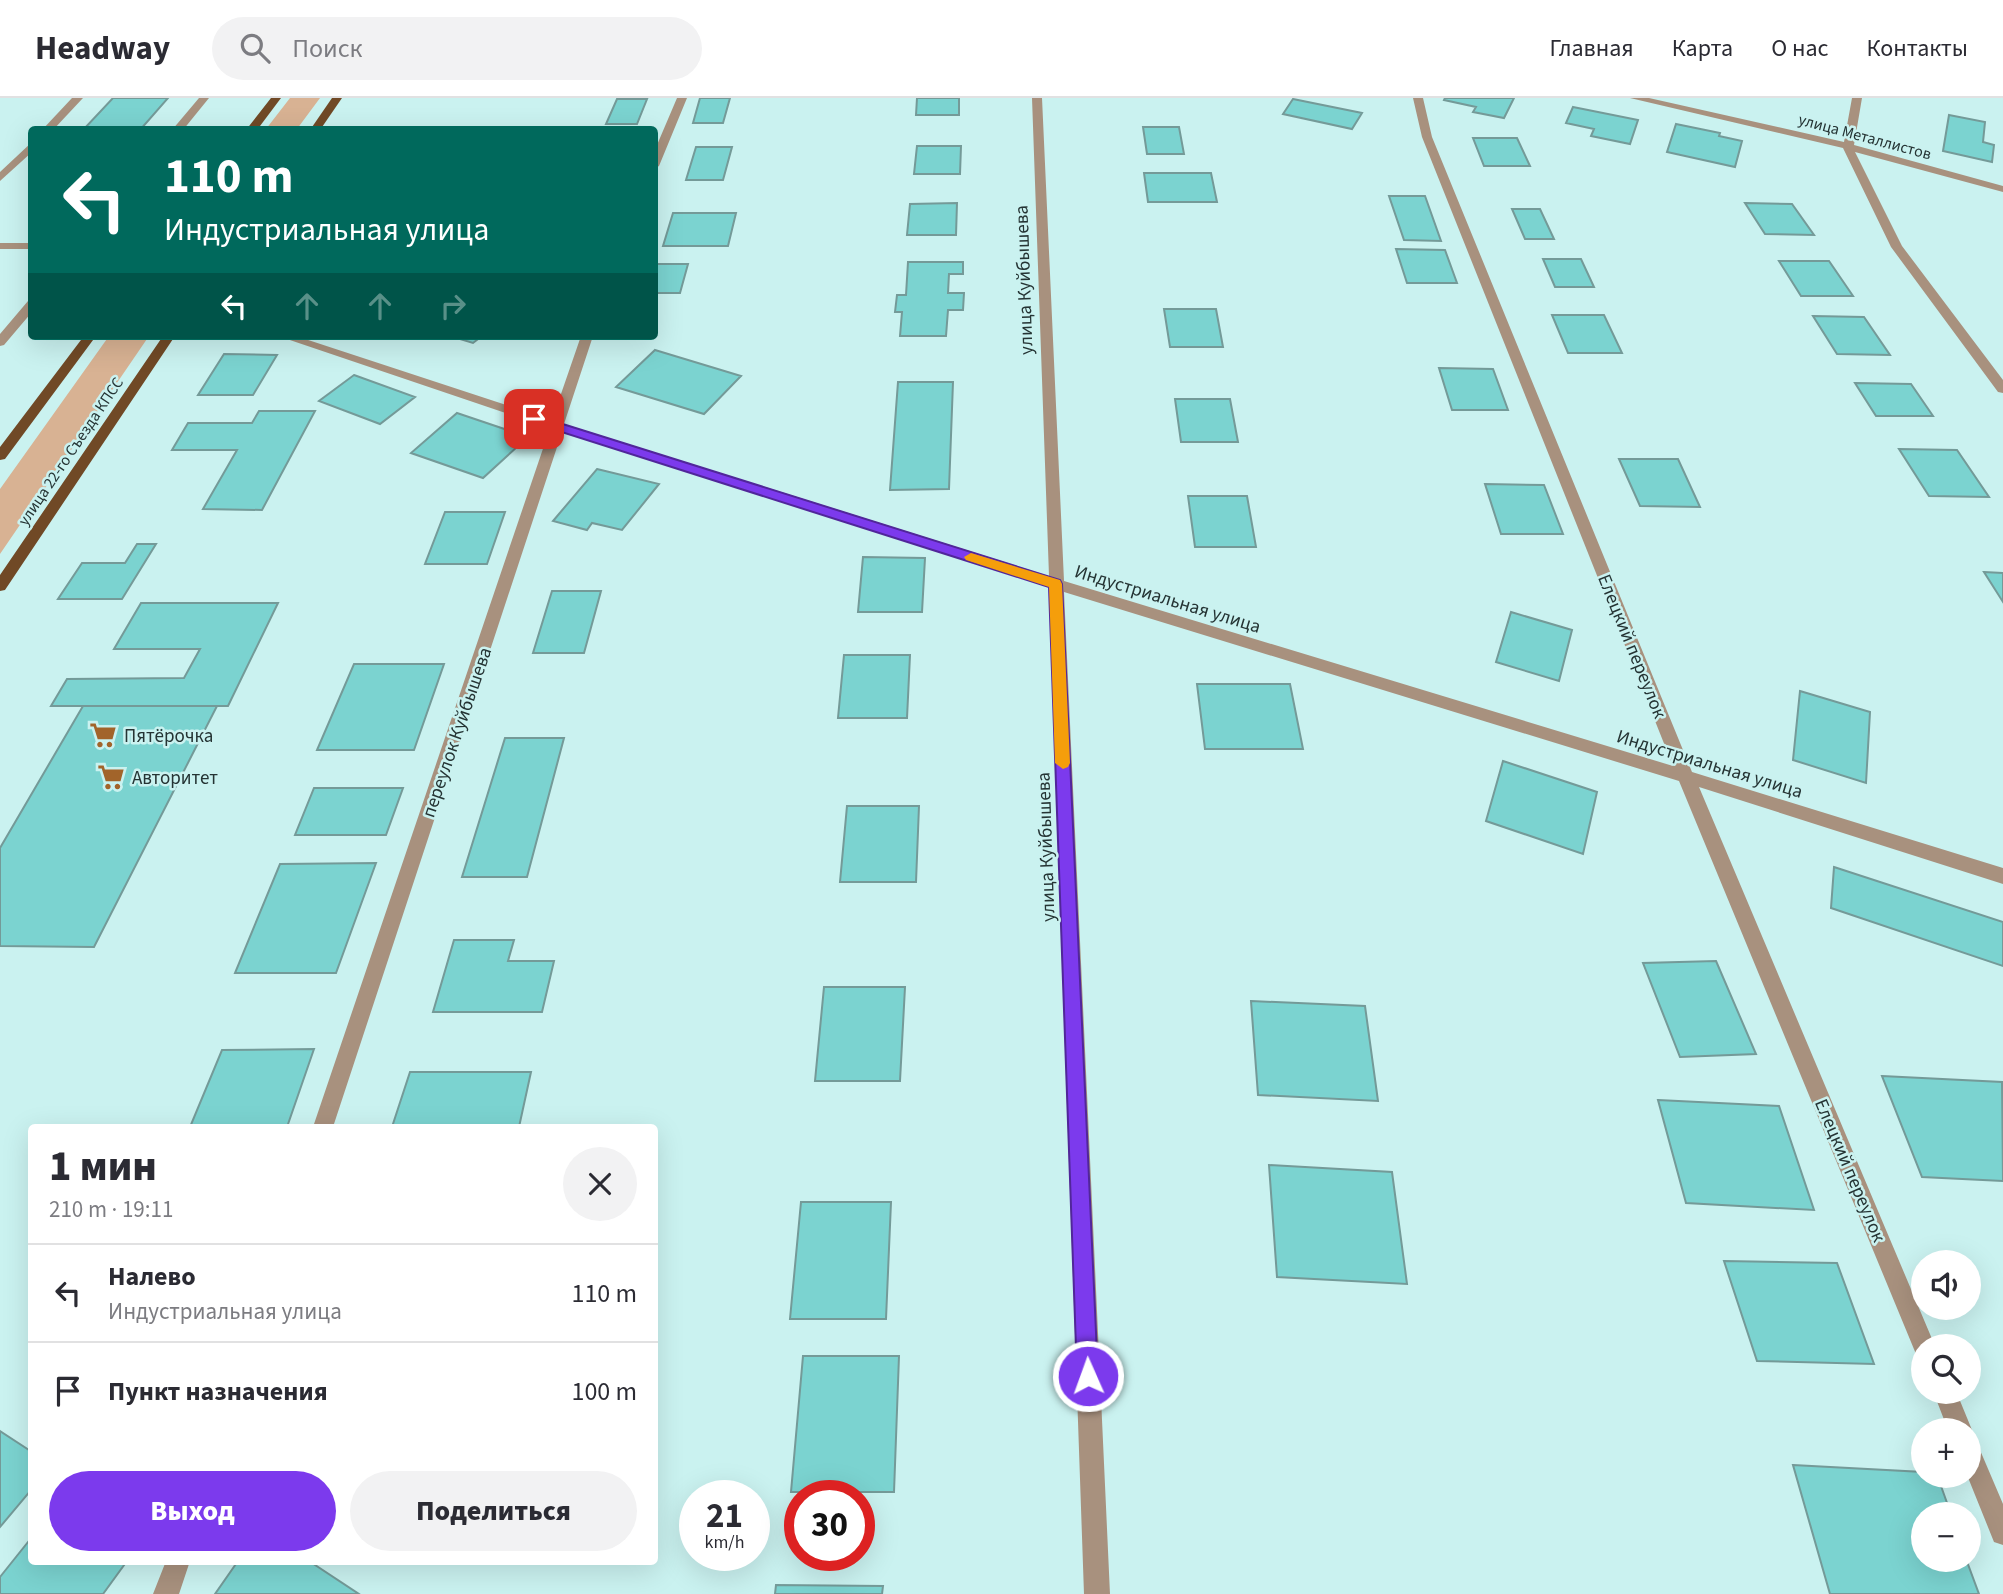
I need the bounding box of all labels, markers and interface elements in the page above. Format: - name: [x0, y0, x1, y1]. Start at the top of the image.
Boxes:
- search box: [212, 17, 702, 80]
- text: Headway: [35, 25, 170, 72]
- icon: search: [236, 29, 274, 67]
- text: Поиск: [292, 30, 362, 67]
- text: Главная: [1549, 31, 1634, 66]
- text: Карта: [1672, 31, 1733, 66]
- text: О нас: [1771, 31, 1828, 66]
- text: Контакты: [1866, 31, 1968, 66]
- street label: улица Металлистов: [1796, 109, 1934, 165]
- text: 110 m: [164, 142, 293, 212]
- icon: left: [49, 154, 140, 245]
- street label: улица Куйбышева: [1008, 205, 1041, 355]
- text: Индустриальная улица: [164, 207, 489, 253]
- icon: left: [215, 287, 253, 325]
- icon: ahead: [288, 287, 326, 325]
- icon: ahead: [361, 287, 399, 325]
- icon: right: [434, 287, 472, 325]
- street label: улица 22-го Съезда КПСС: [13, 373, 129, 530]
- pin: [504, 389, 564, 449]
- icon: arrive: [515, 400, 553, 438]
- street label: Индустриальная улица: [1071, 558, 1264, 641]
- street label: Елецкий переулок: [1590, 570, 1673, 723]
- street label: переулок Куйбышева: [416, 644, 499, 821]
- supermarket icon: Пятёрочка: [88, 720, 118, 750]
- place label: Пятёрочка: [124, 723, 213, 750]
- street label: Индустриальная улица: [1613, 723, 1806, 806]
- supermarket icon: Авторитет: [96, 762, 126, 792]
- place label: Авторитет: [132, 765, 218, 792]
- street label: улица Куйбышева: [1030, 772, 1063, 922]
- street label: Елецкий переулок: [1807, 1095, 1892, 1247]
- text: 1 мин: [49, 1137, 157, 1197]
- button: close: [563, 1147, 637, 1221]
- text: 210 m · 19:11: [49, 1193, 173, 1226]
- map controls: [1911, 1250, 1981, 1572]
- button: sound: [1911, 1250, 1981, 1320]
- text: Налево: [108, 1258, 196, 1295]
- icon: left: [49, 1274, 87, 1312]
- text: 110 m: [571, 1275, 637, 1312]
- text: Индустриальная улица: [108, 1295, 342, 1328]
- button: search: [1911, 1334, 1981, 1404]
- position arrow: [1051, 1339, 1125, 1413]
- icon: arrive: [49, 1372, 87, 1410]
- text: Пункт назначения: [108, 1373, 328, 1410]
- text: 100 m: [571, 1373, 637, 1410]
- button: +: [1911, 1418, 1981, 1488]
- button: Выход: [49, 1471, 336, 1551]
- button: Поделиться: [350, 1471, 637, 1551]
- speed limit sign: 30: [784, 1480, 875, 1571]
- text: 21: [706, 1491, 743, 1541]
- button: −: [1911, 1502, 1981, 1572]
- text: km/h: [705, 1530, 744, 1555]

